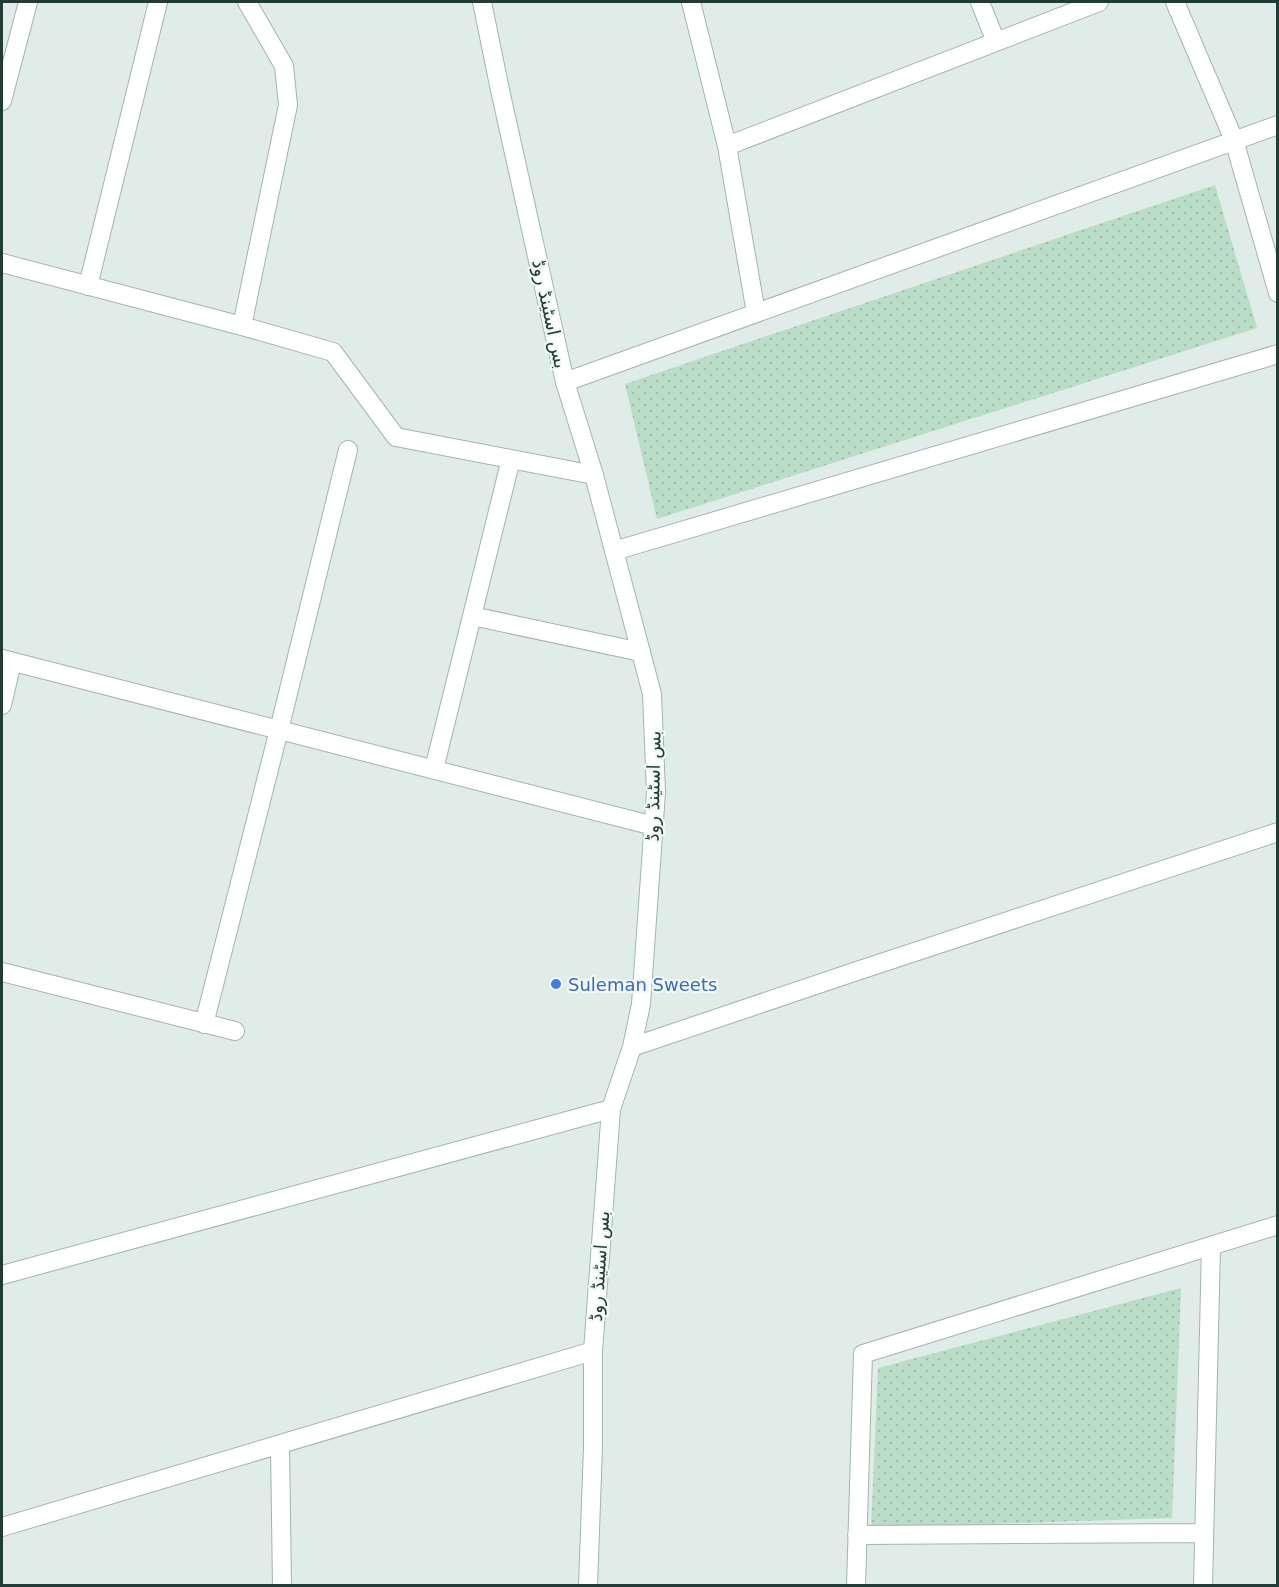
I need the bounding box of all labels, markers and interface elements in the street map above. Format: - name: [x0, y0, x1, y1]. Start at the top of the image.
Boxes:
- street label: بس اسٹینڈ روڈ: [527, 258, 572, 371]
- street label: بس اسٹینڈ روڈ: [642, 731, 665, 842]
- place label: Suleman Sweets: [568, 974, 717, 995]
- marker: Suleman Sweets: [549, 977, 563, 991]
- street label: بس اسٹینڈ روڈ: [585, 1210, 614, 1322]

